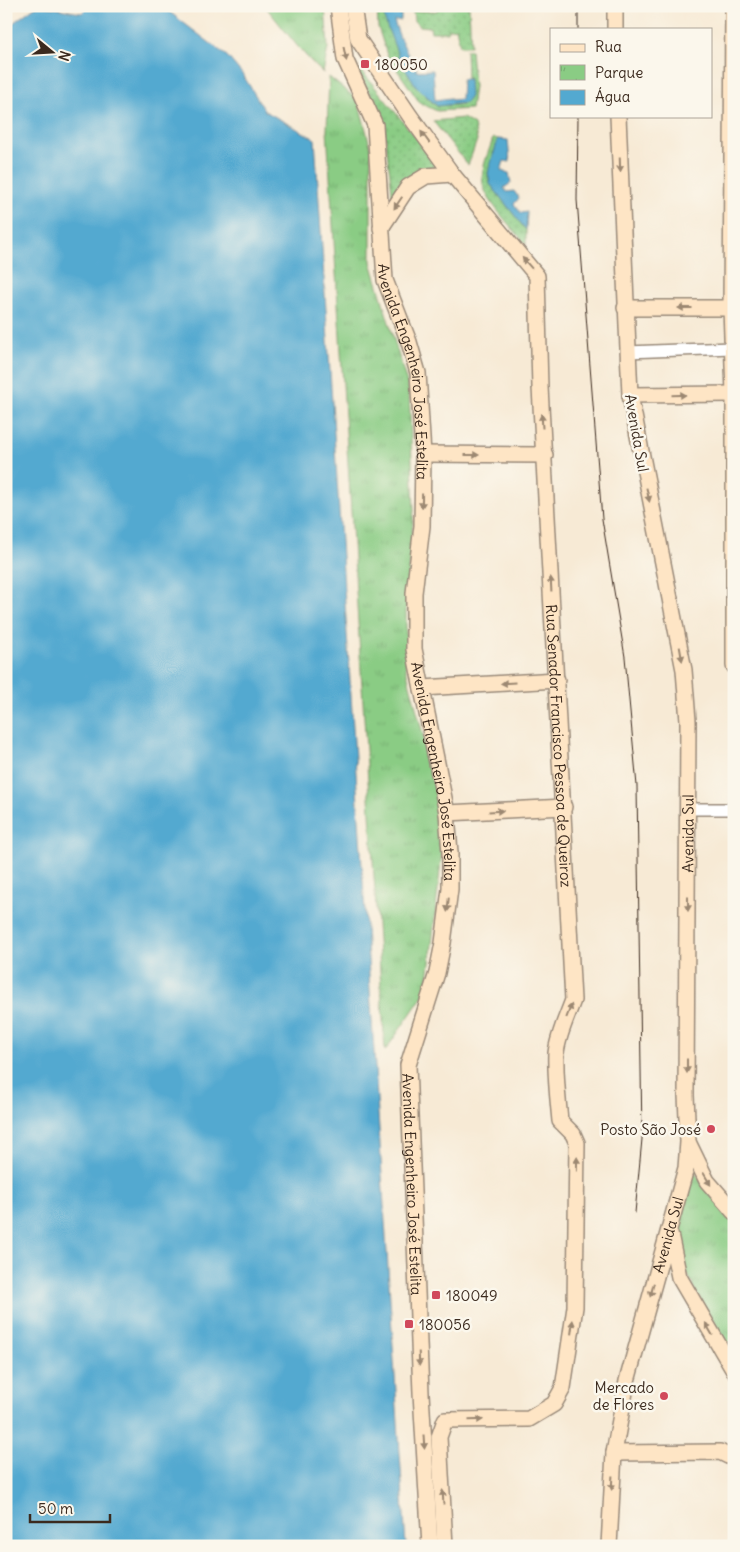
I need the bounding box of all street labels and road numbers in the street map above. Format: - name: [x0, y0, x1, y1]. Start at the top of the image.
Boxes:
- street label: Avenida Engenheiro José Estelita: [374, 263, 433, 480]
- street label: Avenida Sul: [621, 393, 653, 473]
- street label: Rua Senador Francisco Pessoa de Queiroz: [542, 604, 576, 888]
- street label: Avenida Engenheiro José Estelita: [407, 660, 460, 881]
- street label: Avenida Sul: [678, 794, 697, 873]
- street label: Avenida Engenheiro José Estelita: [399, 1073, 427, 1296]
- street label: Avenida Sul: [648, 1194, 687, 1275]

